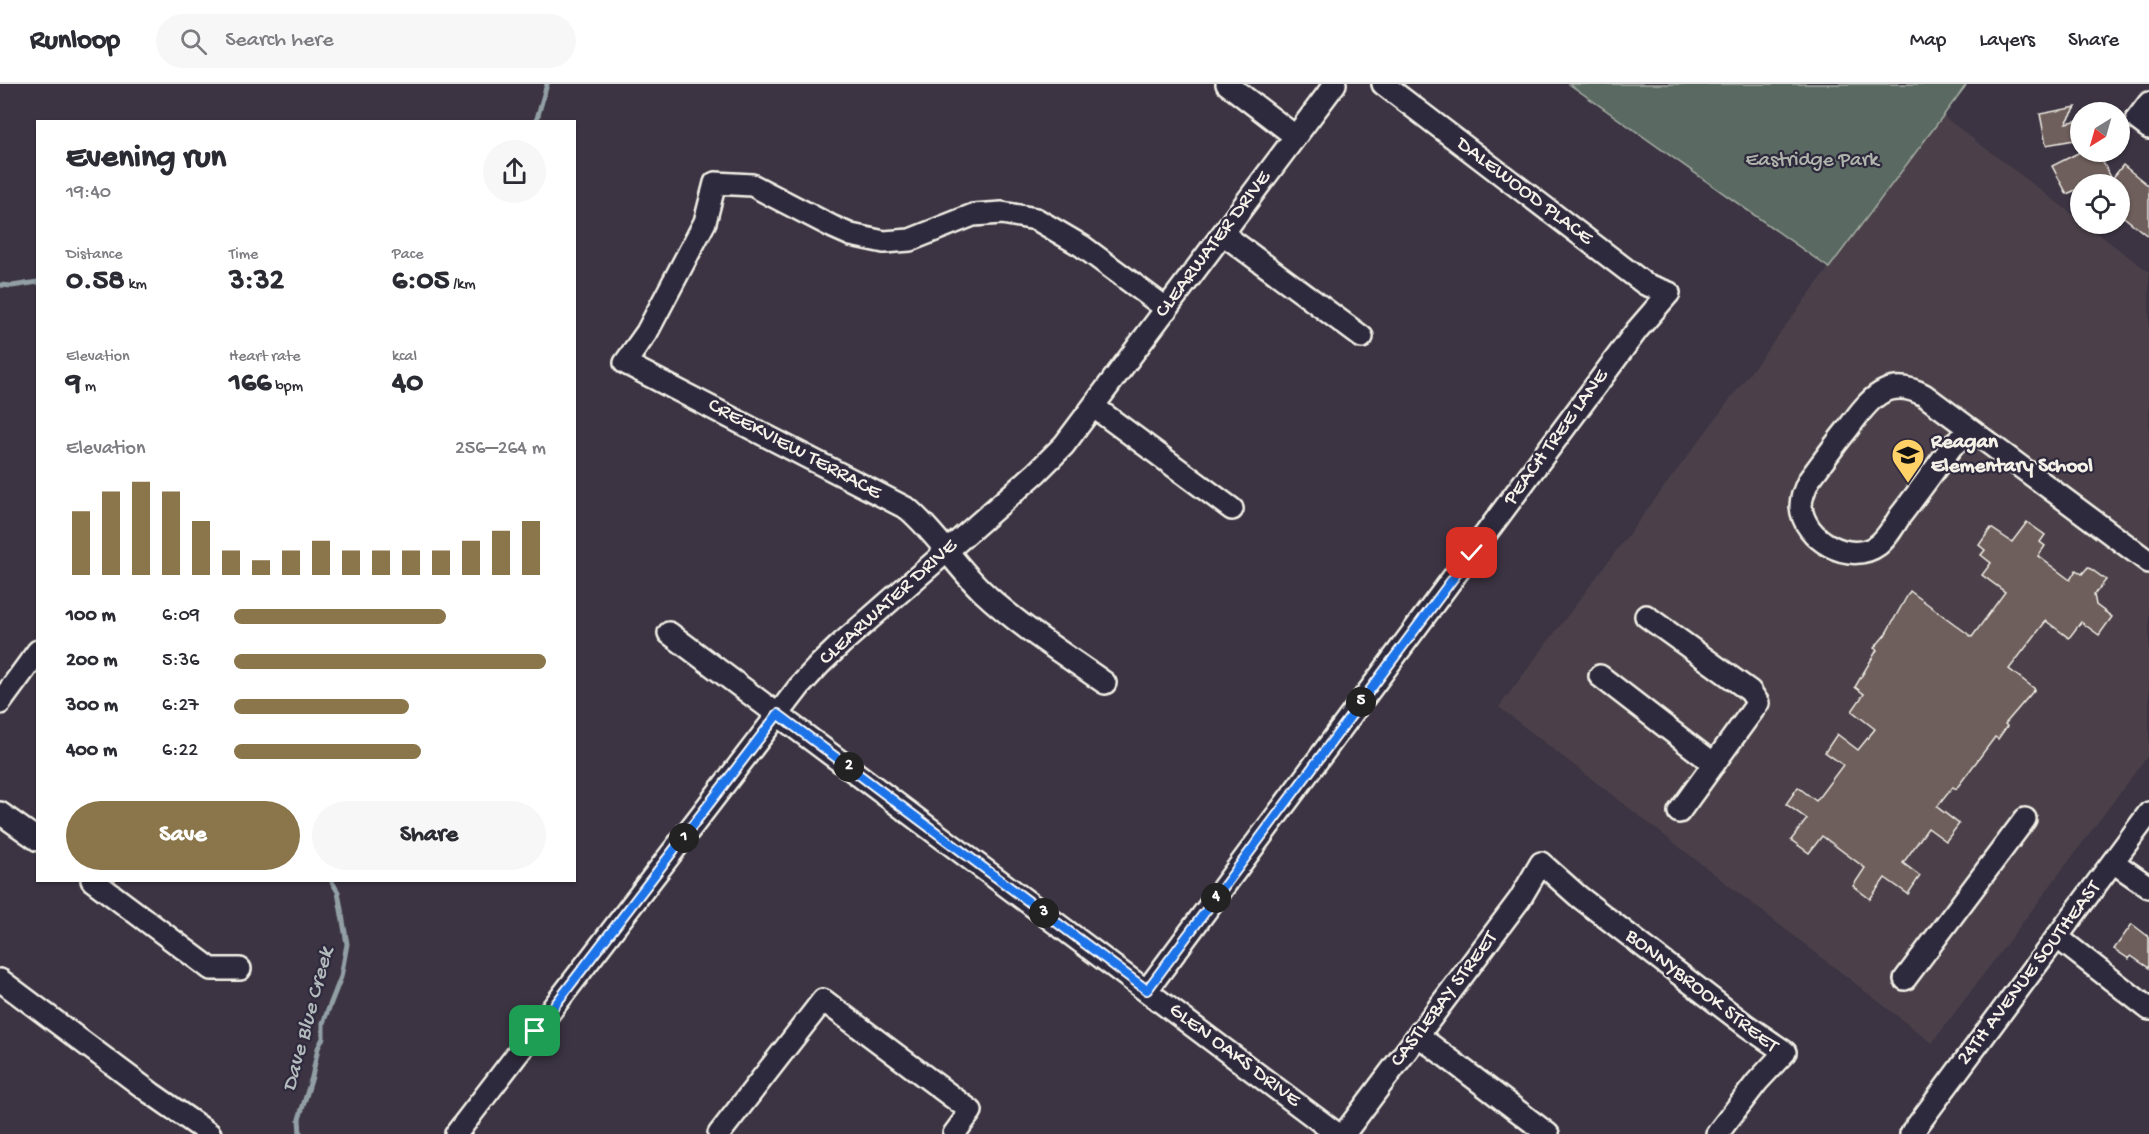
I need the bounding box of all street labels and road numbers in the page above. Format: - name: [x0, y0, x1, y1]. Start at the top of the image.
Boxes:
- street label: DALEWOOD PLACE: [1449, 131, 1598, 252]
- street label: CLEARWATER DRIVE: [1151, 166, 1278, 323]
- street label: PEACH TREE LANE: [1499, 364, 1615, 512]
- street label: CREEKVIEW TERRACE: [703, 394, 886, 507]
- street label: CLEARWATER DRIVE: [815, 534, 964, 672]
- street label: 24TH AVENUE SOUTHEAST: [1953, 876, 2108, 1071]
- street label: BONNYBROOK STREET: [1619, 924, 1783, 1060]
- street label: CASTLEBAY STREET: [1386, 927, 1505, 1073]
- street label: GLEN OAKS DRIVE: [1163, 998, 1306, 1114]

